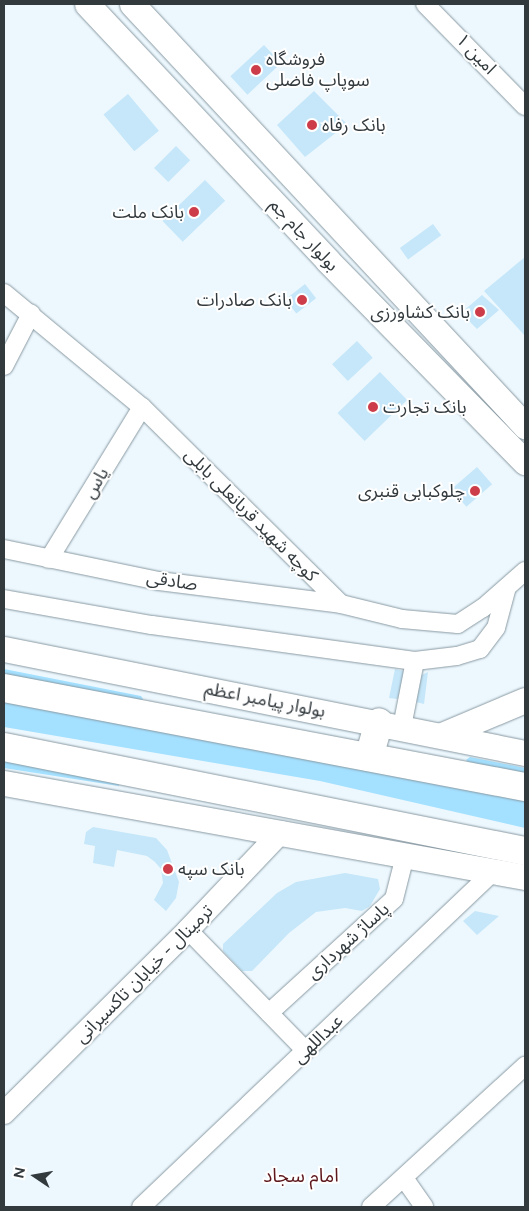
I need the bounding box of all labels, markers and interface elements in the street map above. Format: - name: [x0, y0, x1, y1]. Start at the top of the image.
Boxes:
- street label: امین ۱: [451, 29, 501, 79]
- place label: فروشگاه سوپاپ فاضلی: [266, 49, 370, 92]
- marker: فروشگاه سوپاپ فاضلی: [250, 64, 262, 76]
- place label: بانک رفاه: [322, 114, 386, 136]
- marker: بانک رفاه: [306, 119, 318, 131]
- street label: بولوار جام جم: [265, 194, 343, 276]
- place label: بانک ملت: [113, 201, 184, 223]
- marker: بانک ملت: [188, 206, 200, 218]
- place label: بانک صادرات: [197, 289, 292, 311]
- marker: بانک صادرات: [296, 294, 308, 306]
- place label: بانک کشاورزی: [370, 301, 470, 323]
- marker: بانک کشاورزی: [474, 306, 486, 318]
- place label: بانک تجارت: [383, 396, 466, 418]
- marker: بانک تجارت: [367, 401, 379, 413]
- street label: کوچه شهید قربانعلی بابلی: [180, 444, 322, 586]
- street label: یاس: [78, 464, 114, 502]
- place label: چلوکبابی قنبری: [358, 480, 465, 502]
- marker: چلوکبابی قنبری: [469, 485, 481, 497]
- street label: صادقی: [145, 567, 199, 595]
- street label: بولوار پیامبر اعظم: [203, 678, 327, 722]
- place label: بانک سپه: [178, 858, 244, 880]
- marker: بانک سپه: [162, 863, 174, 875]
- street label: پاساژ شهرداری: [302, 898, 394, 984]
- street label: ترمینال - خیابان تاکسیرانی: [70, 900, 218, 1048]
- street label: عبداللهی: [288, 1010, 348, 1068]
- north arrow: [10, 1151, 60, 1201]
- district label: امام سجاد: [263, 1165, 339, 1187]
- text: N: [10, 1166, 29, 1180]

